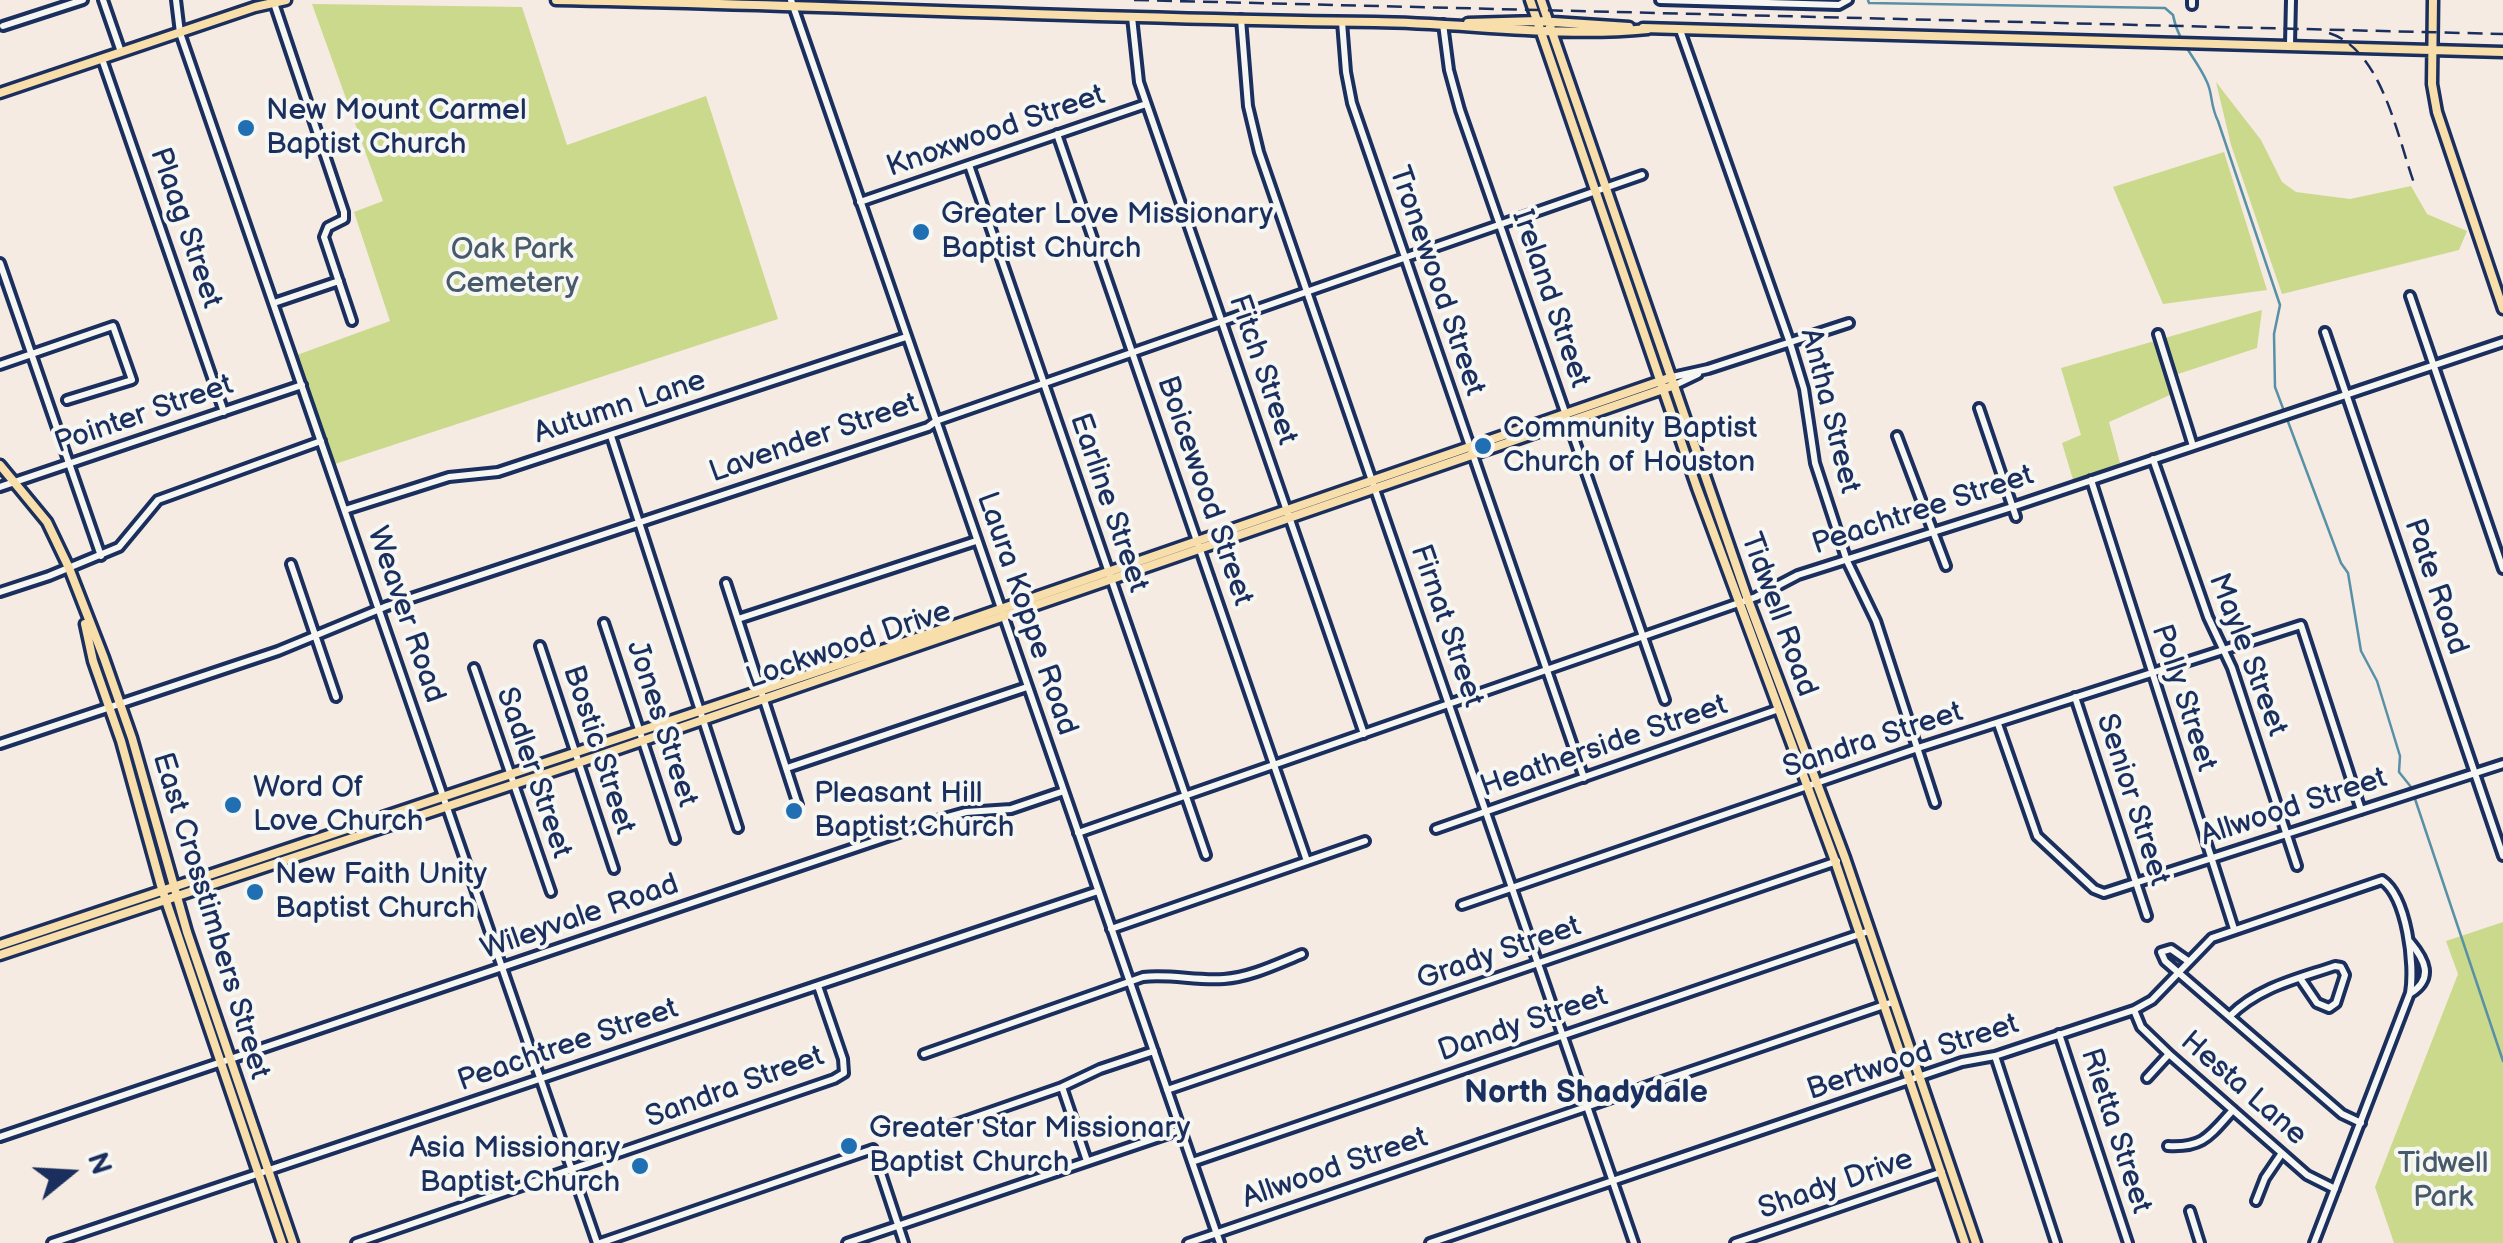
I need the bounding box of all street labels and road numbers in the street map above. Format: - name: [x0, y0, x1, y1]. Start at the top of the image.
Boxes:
- street label: Knoxwood Street: [882, 78, 1110, 186]
- street label: Plaag Street: [141, 143, 229, 313]
- street label: Tronewood Street: [1380, 162, 1492, 400]
- street label: Ireland Street: [1503, 206, 1597, 392]
- street label: Fitch Street: [1220, 290, 1304, 450]
- street label: Antha Street: [1791, 325, 1867, 497]
- street label: Autumn Lane: [530, 363, 710, 453]
- street label: Pointer Street: [50, 368, 238, 462]
- street label: Boicewood Street: [1148, 372, 1260, 610]
- street label: Lavender Street: [705, 386, 923, 492]
- street label: Earline Street: [1061, 409, 1155, 597]
- street label: Peachtree Street: [1808, 458, 2038, 564]
- street label: Laura Koppe Road: [968, 488, 1084, 740]
- street label: Pate Road: [2395, 514, 2475, 660]
- street label: Weaver Road: [358, 522, 452, 708]
- street label: Tidwell Road: [1732, 528, 1824, 702]
- street label: Firnat Street: [1401, 540, 1491, 712]
- street label: Mayle Street: [2200, 569, 2294, 741]
- street label: Lockwood Drive: [742, 594, 956, 698]
- street label: Polly Street: [2142, 620, 2224, 776]
- street label: Jones Street: [617, 637, 705, 811]
- street label: Bostic Street: [554, 661, 642, 839]
- street label: Sadler Street: [487, 683, 579, 863]
- street label: Heatherside Street: [1476, 688, 1732, 806]
- street label: Sandra Street: [1779, 695, 1967, 787]
- street label: Senior Street: [2087, 710, 2177, 890]
- street label: East Crosstimbers Street: [143, 748, 277, 1084]
- street label: Allwood Street: [2196, 761, 2392, 855]
- street label: Wileyvale Road: [476, 867, 684, 969]
- street label: Grady Street: [1412, 909, 1586, 999]
- street label: Dandy Street: [1434, 979, 1612, 1071]
- street label: Peachtree Street: [453, 991, 683, 1101]
- street label: Bertwood Street: [1803, 1007, 2023, 1109]
- street label: Hesta Lane: [2172, 1024, 2314, 1154]
- street label: Sandra Street: [641, 1039, 829, 1137]
- street label: Rietta Street: [2071, 1044, 2159, 1218]
- street label: Allwood Street: [1238, 1121, 1432, 1217]
- street label: Shady Drive: [1754, 1142, 1918, 1228]

